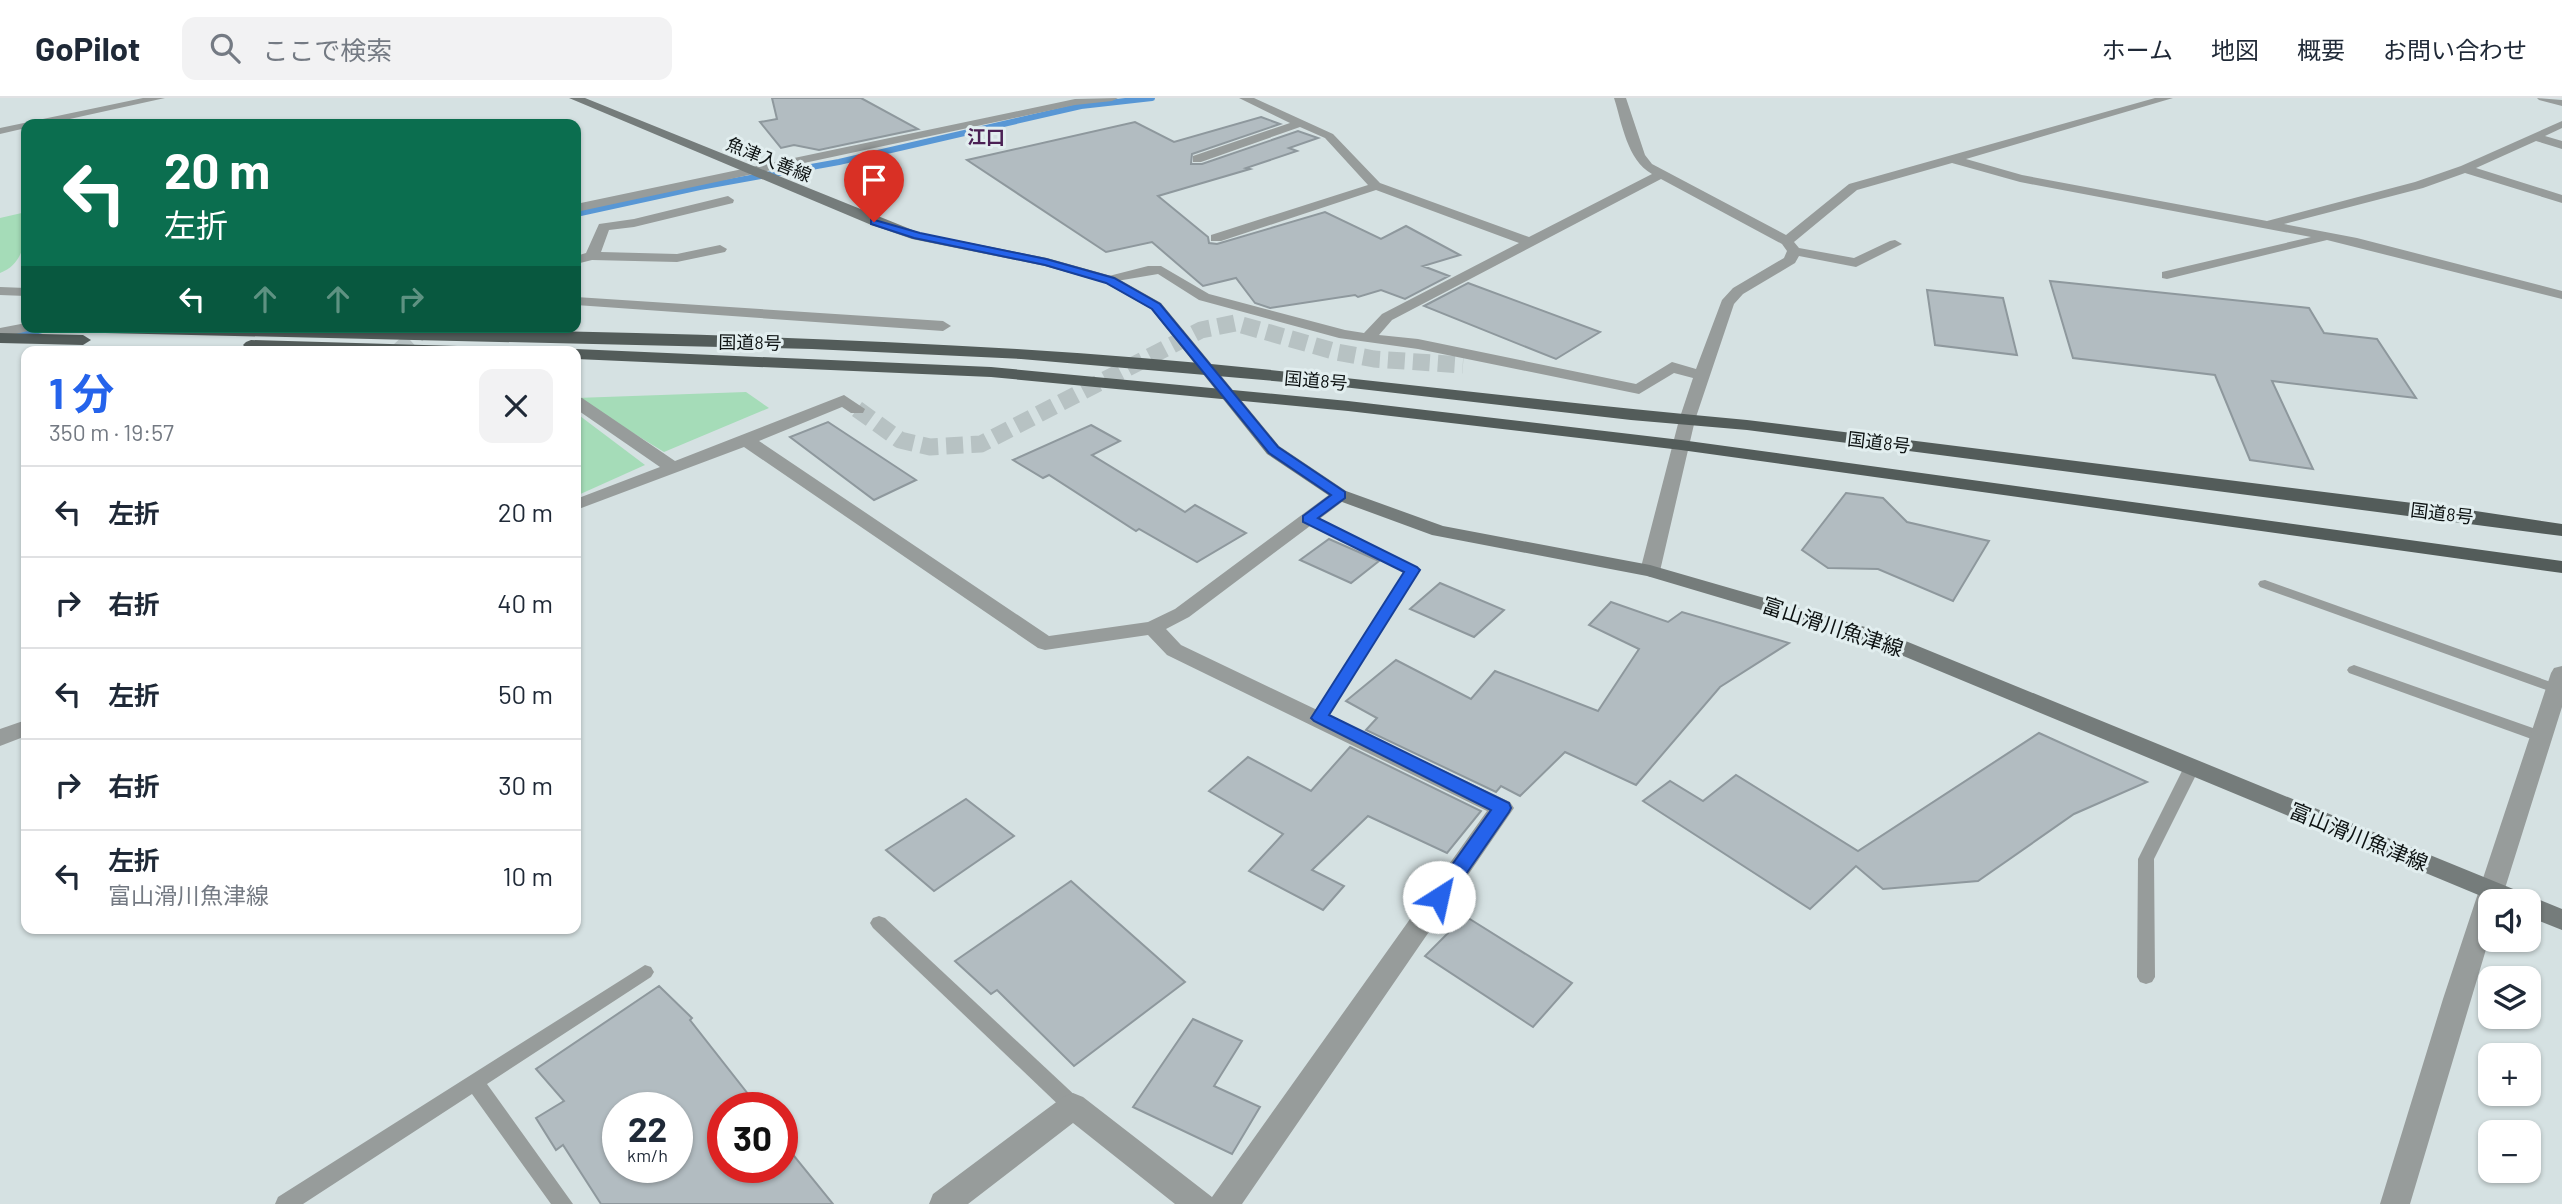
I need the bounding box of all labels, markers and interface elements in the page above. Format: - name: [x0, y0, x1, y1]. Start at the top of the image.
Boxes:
- search box: [182, 17, 672, 80]
- text: GoPilot: [35, 28, 140, 68]
- icon: search: [206, 29, 244, 67]
- text: ここで検索: [262, 34, 392, 65]
- text: ホーム: [2102, 35, 2173, 64]
- text: 地図: [2211, 35, 2259, 64]
- text: 概要: [2297, 35, 2345, 64]
- text: お問い合わせ: [2383, 35, 2527, 64]
- district label: 江口: [967, 125, 1005, 148]
- street label: 魚津入善線: [723, 132, 815, 186]
- text: 20 m: [164, 140, 270, 199]
- icon: left: [49, 147, 140, 238]
- pin: [844, 150, 904, 222]
- icon: arrive: [855, 161, 893, 199]
- text: 左折: [164, 205, 228, 243]
- icon: left: [173, 280, 211, 318]
- icon: ahead: [246, 280, 284, 318]
- icon: ahead: [319, 280, 357, 318]
- icon: right: [392, 280, 430, 318]
- street label: 国道8号: [718, 330, 782, 354]
- street label: 国道8号: [1283, 366, 1349, 394]
- text: 1 分: [49, 367, 114, 417]
- button: close: [479, 369, 553, 443]
- text: 350 m · 19:57: [49, 418, 174, 446]
- street label: 国道8号: [1846, 427, 1912, 457]
- icon: left: [49, 493, 87, 531]
- text: 20 m: [498, 496, 553, 527]
- text: 左折: [108, 497, 160, 528]
- street label: 国道8号: [2409, 498, 2475, 528]
- icon: right: [49, 584, 87, 622]
- text: 40 m: [497, 587, 553, 618]
- text: 右折: [108, 588, 160, 619]
- street label: 富山滑川魚津線: [1759, 591, 1907, 661]
- icon: left: [49, 675, 87, 713]
- text: 50 m: [498, 678, 553, 709]
- text: 左折: [108, 679, 160, 710]
- icon: right: [49, 766, 87, 804]
- text: 30 m: [498, 769, 553, 800]
- text: 右折: [108, 770, 160, 801]
- street label: 富山滑川魚津線: [2286, 797, 2432, 875]
- text: 左折: [108, 844, 160, 875]
- icon: left: [49, 857, 87, 895]
- text: 10 m: [503, 860, 553, 891]
- position arrow: [1402, 860, 1476, 934]
- text: 富山滑川魚津線: [108, 881, 269, 909]
- map controls: [2478, 889, 2541, 1183]
- button: sound: [2478, 889, 2541, 952]
- button: layers: [2478, 966, 2541, 1029]
- button: +: [2478, 1043, 2541, 1106]
- speed limit sign: 30: [707, 1092, 798, 1183]
- text: 22: [628, 1107, 667, 1149]
- button: −: [2478, 1120, 2541, 1183]
- text: km/h: [627, 1144, 668, 1166]

